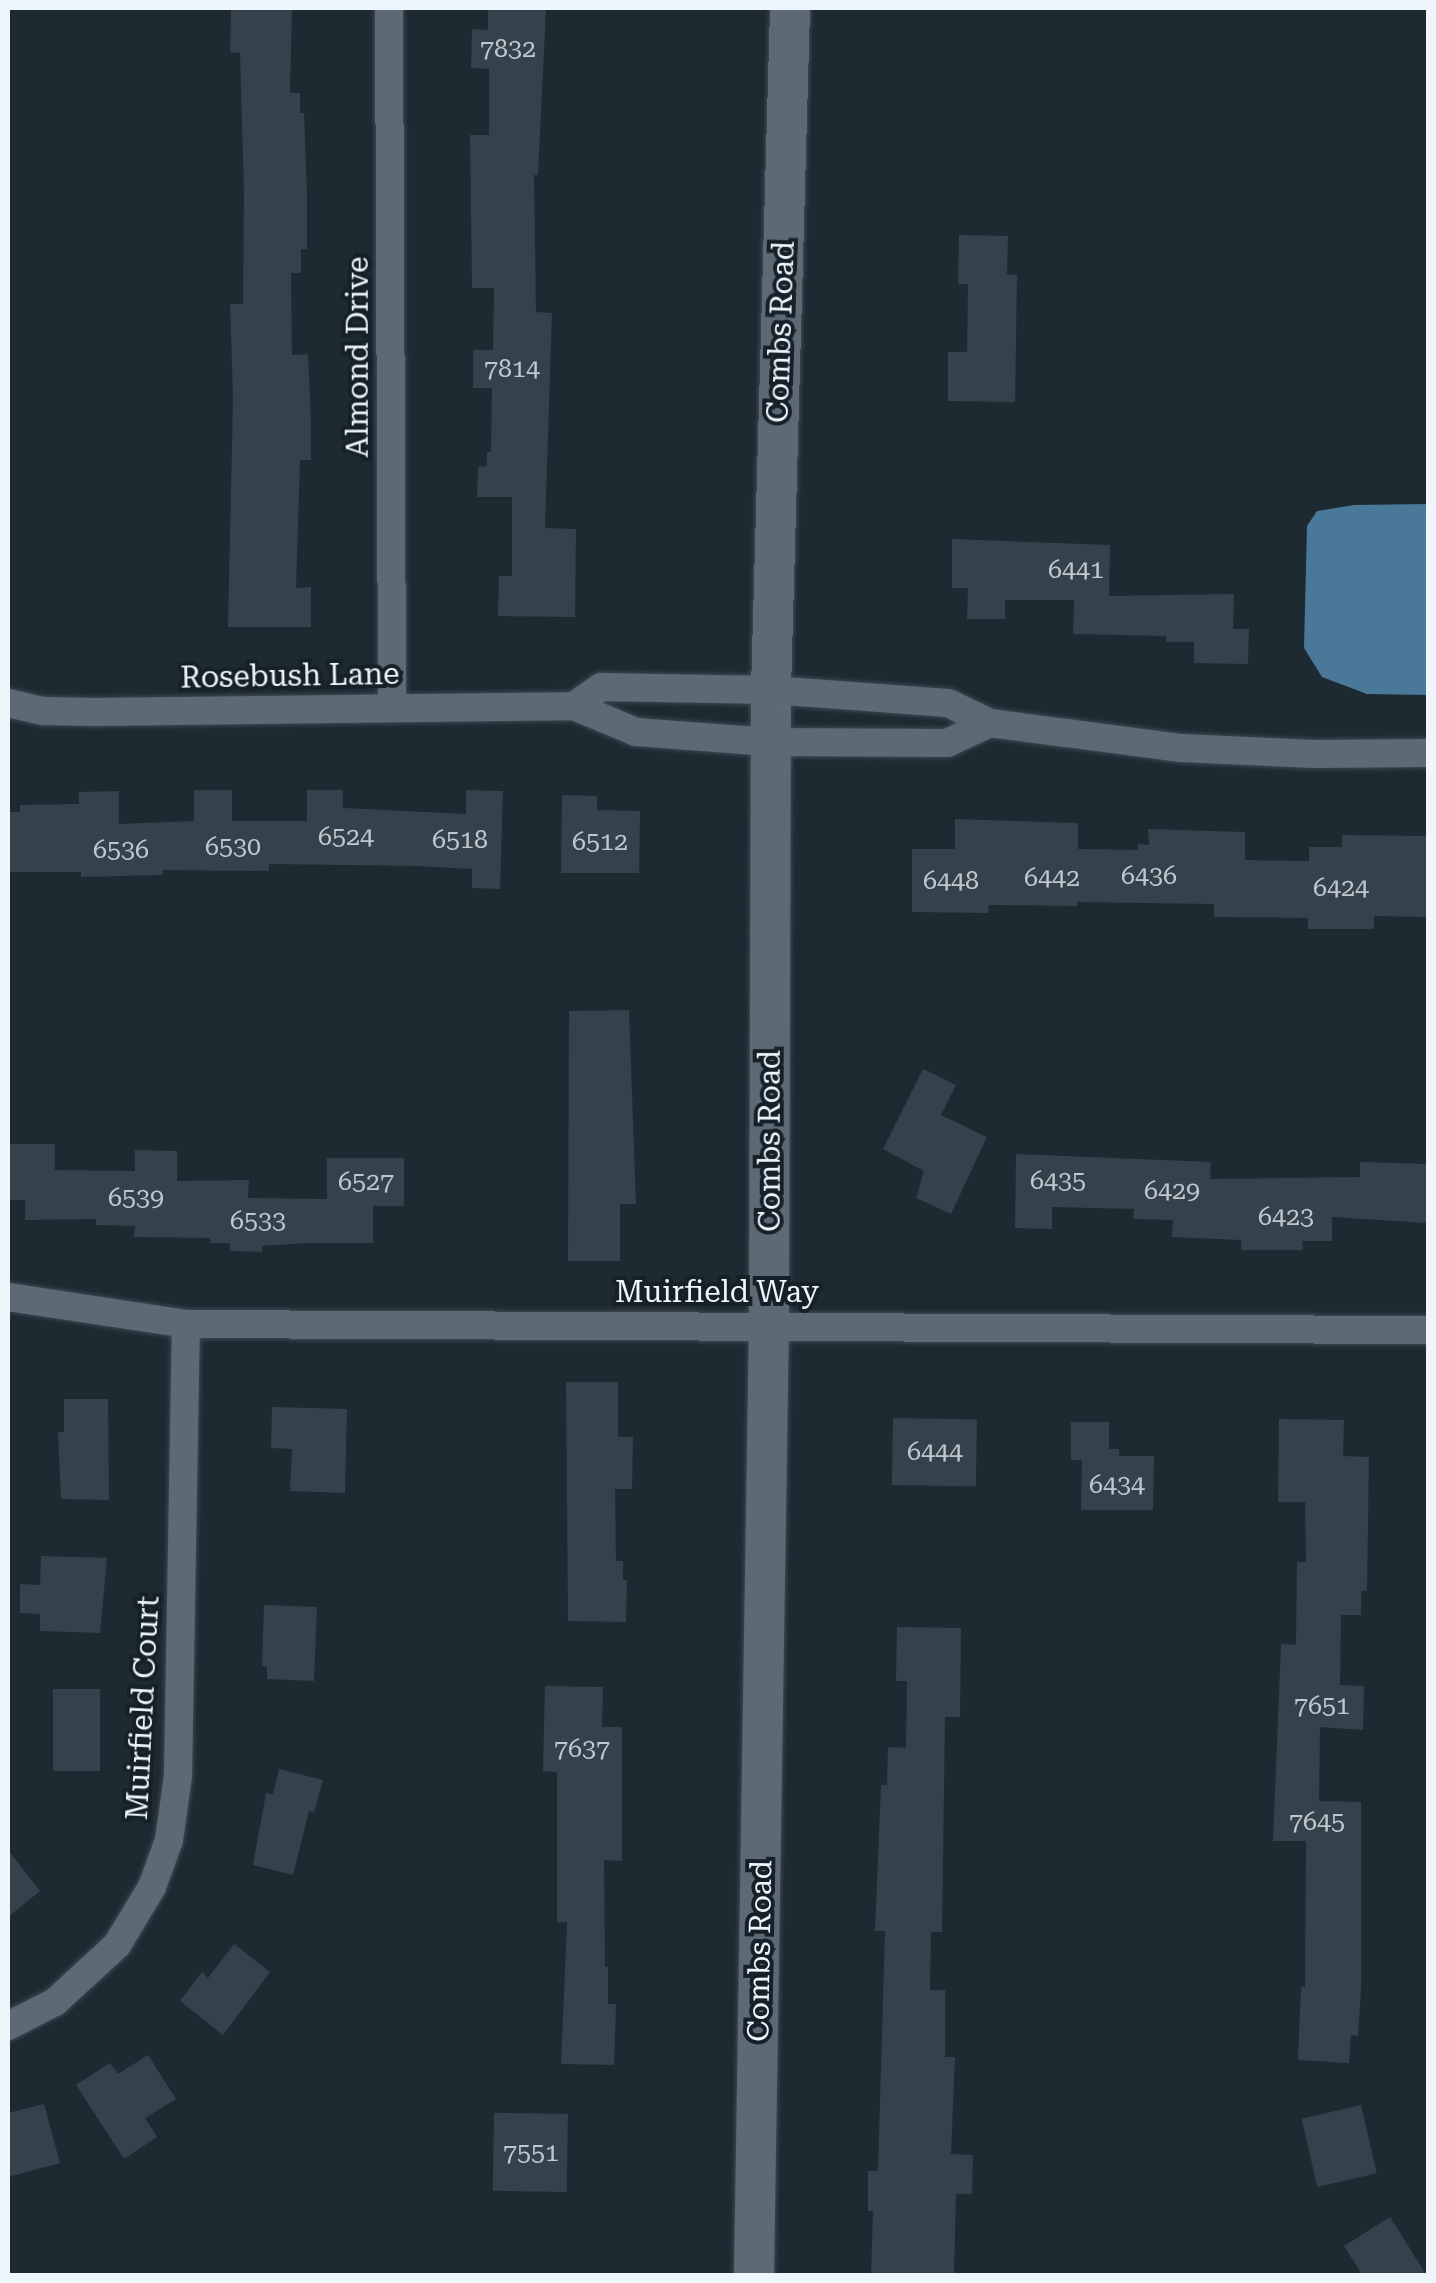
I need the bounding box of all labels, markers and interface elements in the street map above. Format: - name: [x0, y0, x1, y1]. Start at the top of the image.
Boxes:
- house number: 7832: [480, 34, 536, 64]
- street label: Combs Road: [760, 240, 802, 424]
- street label: Almond Drive: [340, 257, 376, 457]
- house number: 7814: [484, 354, 540, 384]
- house number: 6441: [1048, 555, 1104, 585]
- street label: Rosebush Lane: [180, 656, 400, 696]
- house number: 6524: [318, 822, 374, 852]
- house number: 6518: [432, 825, 488, 855]
- house number: 6512: [572, 827, 628, 857]
- house number: 6530: [205, 832, 261, 862]
- house number: 6536: [93, 835, 149, 865]
- house number: 6436: [1121, 861, 1177, 891]
- house number: 6442: [1024, 863, 1080, 893]
- house number: 6448: [923, 866, 979, 896]
- house number: 6424: [1313, 873, 1369, 903]
- street label: Combs Road: [752, 1050, 788, 1232]
- house number: 6435: [1030, 1166, 1086, 1196]
- house number: 6527: [338, 1167, 394, 1197]
- house number: 6429: [1144, 1176, 1200, 1206]
- house number: 6539: [108, 1183, 164, 1213]
- house number: 6423: [1258, 1202, 1314, 1232]
- house number: 6533: [230, 1206, 286, 1236]
- street label: Muirfield Way: [615, 1274, 819, 1310]
- house number: 6444: [907, 1437, 963, 1467]
- house number: 6434: [1089, 1470, 1145, 1500]
- street label: Muirfield Court: [119, 1595, 167, 1821]
- house number: 7651: [1294, 1691, 1350, 1721]
- house number: 7637: [554, 1734, 610, 1764]
- house number: 7645: [1289, 1807, 1345, 1837]
- street label: Combs Road: [740, 1860, 780, 2042]
- house number: 7551: [503, 2138, 559, 2168]

